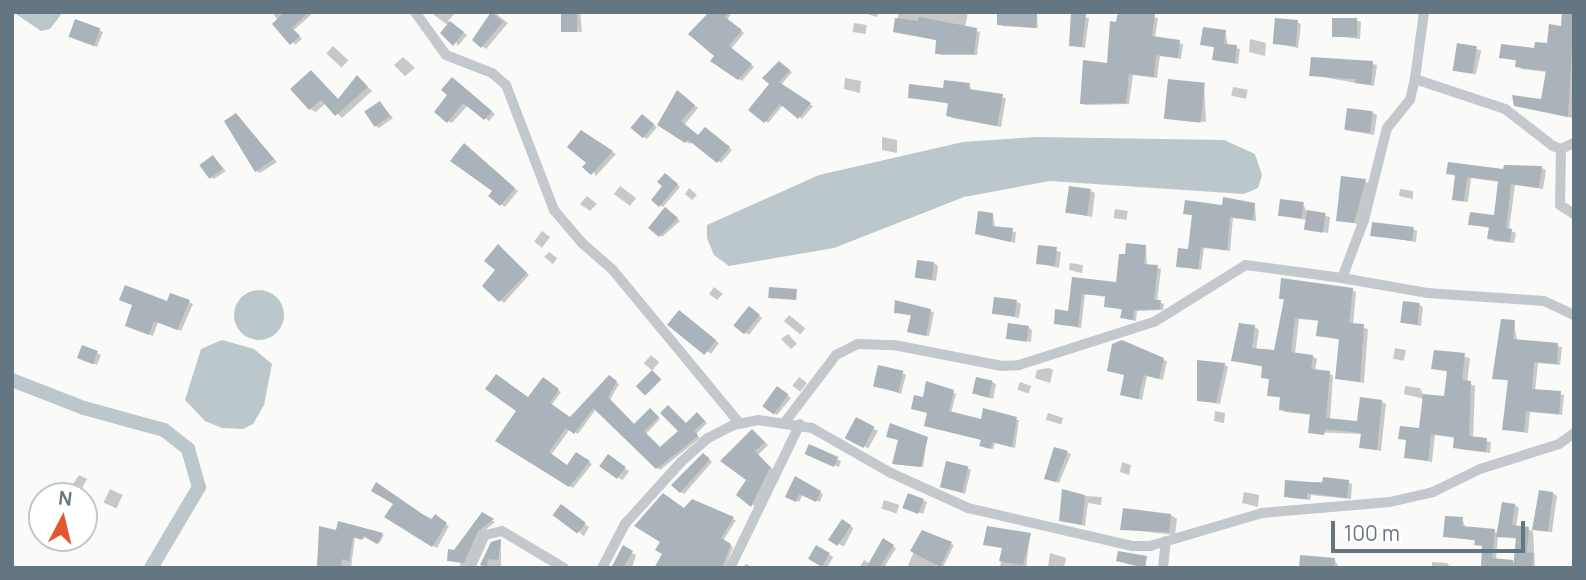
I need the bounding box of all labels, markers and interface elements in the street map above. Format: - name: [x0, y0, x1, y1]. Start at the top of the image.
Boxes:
- north arrow: [28, 482, 98, 552]
- text: N: [57, 484, 74, 512]
- scale bar: [1334, 506, 1528, 550]
- text: 100 m: [1344, 519, 1400, 547]

